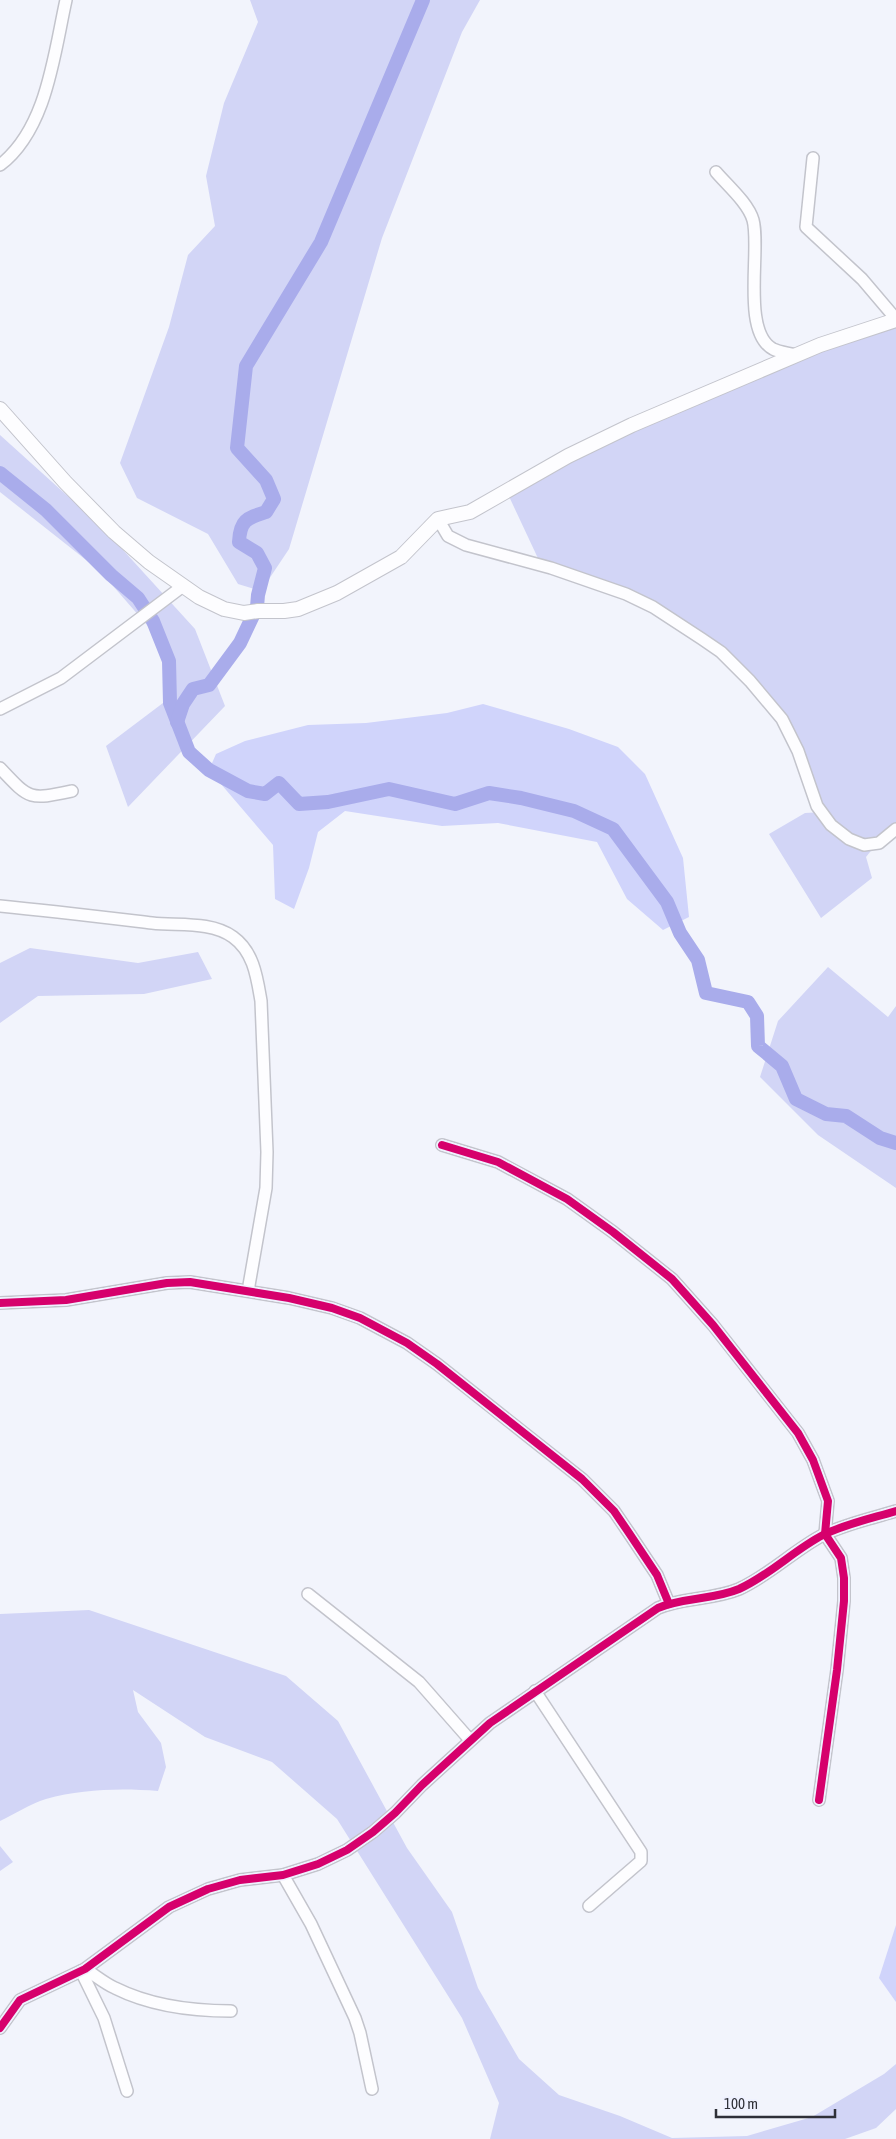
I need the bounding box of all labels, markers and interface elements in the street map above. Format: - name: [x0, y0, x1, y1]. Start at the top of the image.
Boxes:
- scale bar: [716, 2086, 835, 2118]
- text: 100 m: [724, 2095, 758, 2112]

